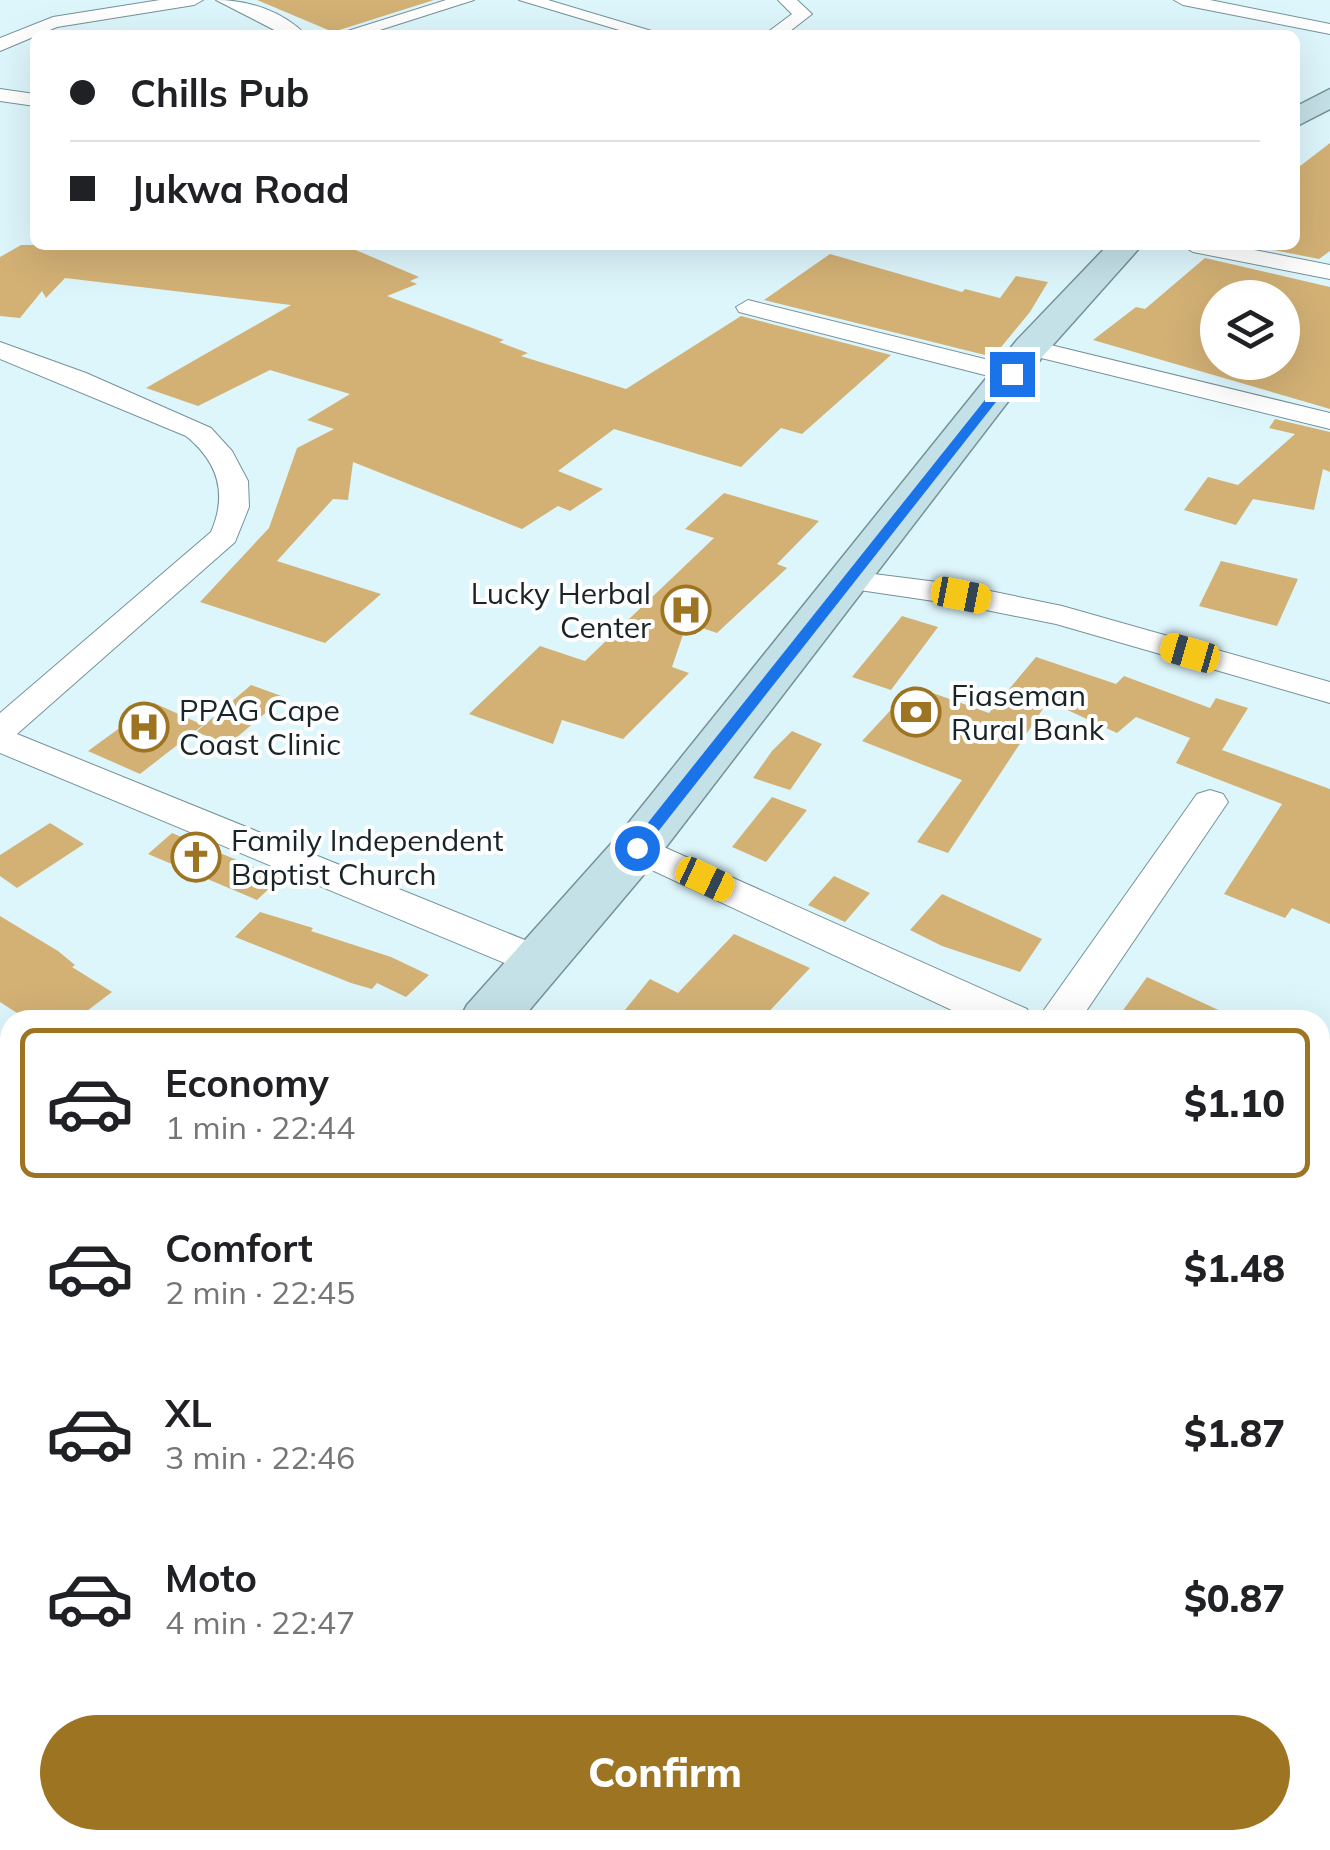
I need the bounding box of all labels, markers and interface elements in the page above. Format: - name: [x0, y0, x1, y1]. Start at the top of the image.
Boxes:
- text: Chills Pub: [130, 69, 309, 117]
- text: Jukwa Road: [130, 165, 350, 213]
- map controls: [1200, 280, 1300, 380]
- button: layers: [1200, 280, 1300, 380]
- route end: [990, 352, 1035, 397]
- place label: Lucky Herbal Center: [471, 574, 651, 646]
- car: [929, 575, 993, 615]
- hospital icon: Lucky Herbal Center: [660, 584, 712, 636]
- car: [1157, 630, 1223, 676]
- place label: Fiaseman Rural Bank: [951, 676, 1105, 748]
- bank icon: Fiaseman Rural Bank: [890, 686, 942, 738]
- place label: PPAG Cape Coast Clinic: [179, 691, 341, 763]
- hospital icon: PPAG Cape Coast Clinic: [118, 701, 170, 753]
- place label: Family Independent Baptist Church: [231, 821, 504, 893]
- route start: [615, 826, 660, 871]
- church icon: Family Independent Baptist Church: [170, 831, 222, 883]
- car: [671, 853, 739, 905]
- icon: car: [45, 1058, 135, 1148]
- text: Economy: [165, 1059, 329, 1107]
- text: $1.10: [1184, 1079, 1285, 1127]
- text: 1 min · 22:44: [165, 1107, 355, 1147]
- icon: car: [45, 1223, 135, 1313]
- text: Comfort: [165, 1224, 313, 1272]
- text: $1.48: [1184, 1244, 1285, 1292]
- text: 2 min · 22:45: [165, 1272, 355, 1312]
- icon: car: [45, 1388, 135, 1478]
- text: XL: [165, 1389, 212, 1437]
- text: $1.87: [1184, 1409, 1285, 1457]
- text: 3 min · 22:46: [165, 1437, 355, 1477]
- icon: car: [45, 1553, 135, 1643]
- text: Moto: [165, 1554, 257, 1602]
- text: $0.87: [1184, 1574, 1285, 1622]
- text: 4 min · 22:47: [165, 1602, 355, 1642]
- button: Confirm: [40, 1715, 1290, 1830]

